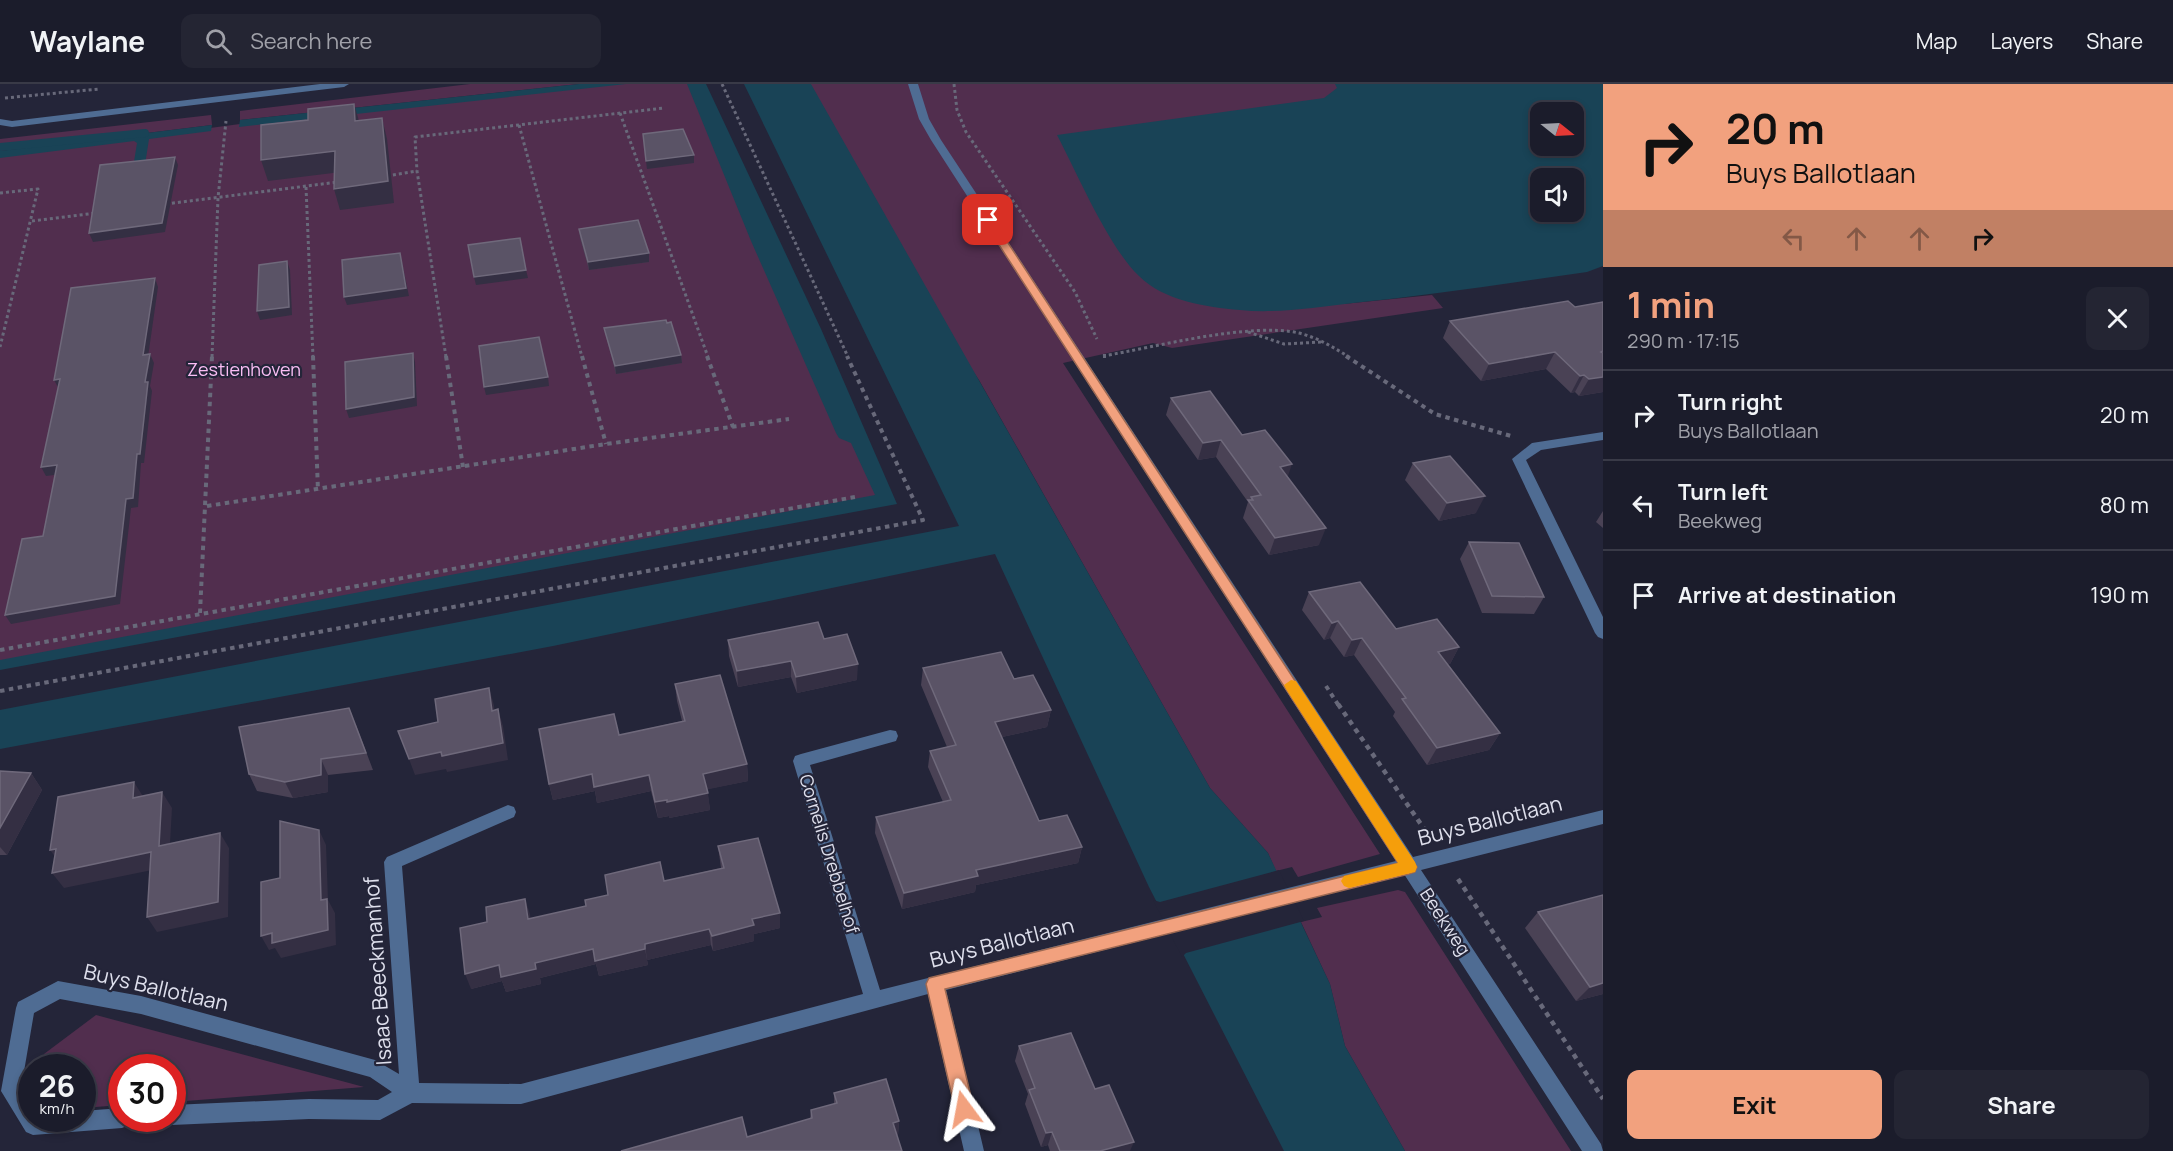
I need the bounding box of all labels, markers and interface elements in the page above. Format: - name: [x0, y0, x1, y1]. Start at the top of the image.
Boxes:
- search box: [181, 14, 601, 68]
- text: Waylane: [30, 22, 145, 60]
- icon: search: [202, 25, 235, 58]
- text: Search here: [250, 26, 372, 56]
- text: Map: [1916, 27, 1957, 55]
- text: Layers: [1990, 27, 2053, 55]
- text: Share: [2086, 27, 2143, 55]
- text: 20 m: [1726, 99, 1825, 157]
- north arrow: [1530, 102, 1584, 156]
- map controls: [1530, 102, 1584, 222]
- icon: right: [1627, 108, 1705, 186]
- text: Buys Ballotlaan: [1726, 154, 1916, 191]
- button: sound: [1530, 168, 1584, 222]
- pin: [962, 194, 1013, 245]
- icon: arrive: [971, 203, 1004, 236]
- icon: left: [1777, 222, 1810, 255]
- icon: ahead: [1840, 222, 1873, 255]
- icon: ahead: [1903, 222, 1936, 255]
- icon: right: [1966, 222, 1999, 255]
- text: 1 min: [1627, 280, 1715, 329]
- button: close: [2086, 287, 2149, 350]
- text: 290 m · 17:15: [1627, 327, 1740, 354]
- park label: Zestienhoven: [187, 357, 301, 381]
- text: Turn right: [1678, 387, 1783, 417]
- icon: right: [1627, 399, 1660, 432]
- text: 20 m: [2100, 400, 2149, 430]
- text: Buys Ballotlaan: [1678, 417, 1819, 444]
- text: Turn left: [1678, 477, 1768, 507]
- icon: left: [1627, 489, 1660, 522]
- text: 80 m: [2100, 490, 2149, 520]
- text: Beekweg: [1678, 507, 1762, 534]
- icon: arrive: [1627, 579, 1660, 612]
- text: Arrive at destination: [1678, 580, 1896, 610]
- text: 190 m: [2090, 580, 2149, 610]
- street label: Cornelis Drebbelhof: [794, 771, 866, 937]
- street label: Buys Ballotlaan: [1415, 789, 1565, 851]
- street label: Isaac Beeckmanhof: [356, 875, 398, 1066]
- street label: Beekweg: [1415, 883, 1477, 960]
- street label: Buys Ballotlaan: [927, 911, 1077, 973]
- street label: Buys Ballotlaan: [81, 957, 231, 1017]
- speed limit sign: 30: [108, 1054, 186, 1132]
- text: 26: [39, 1065, 75, 1106]
- button: Exit: [1627, 1070, 1882, 1139]
- button: Share: [1894, 1070, 2149, 1139]
- position arrow: [932, 1077, 996, 1141]
- text: km/h: [40, 1098, 74, 1119]

